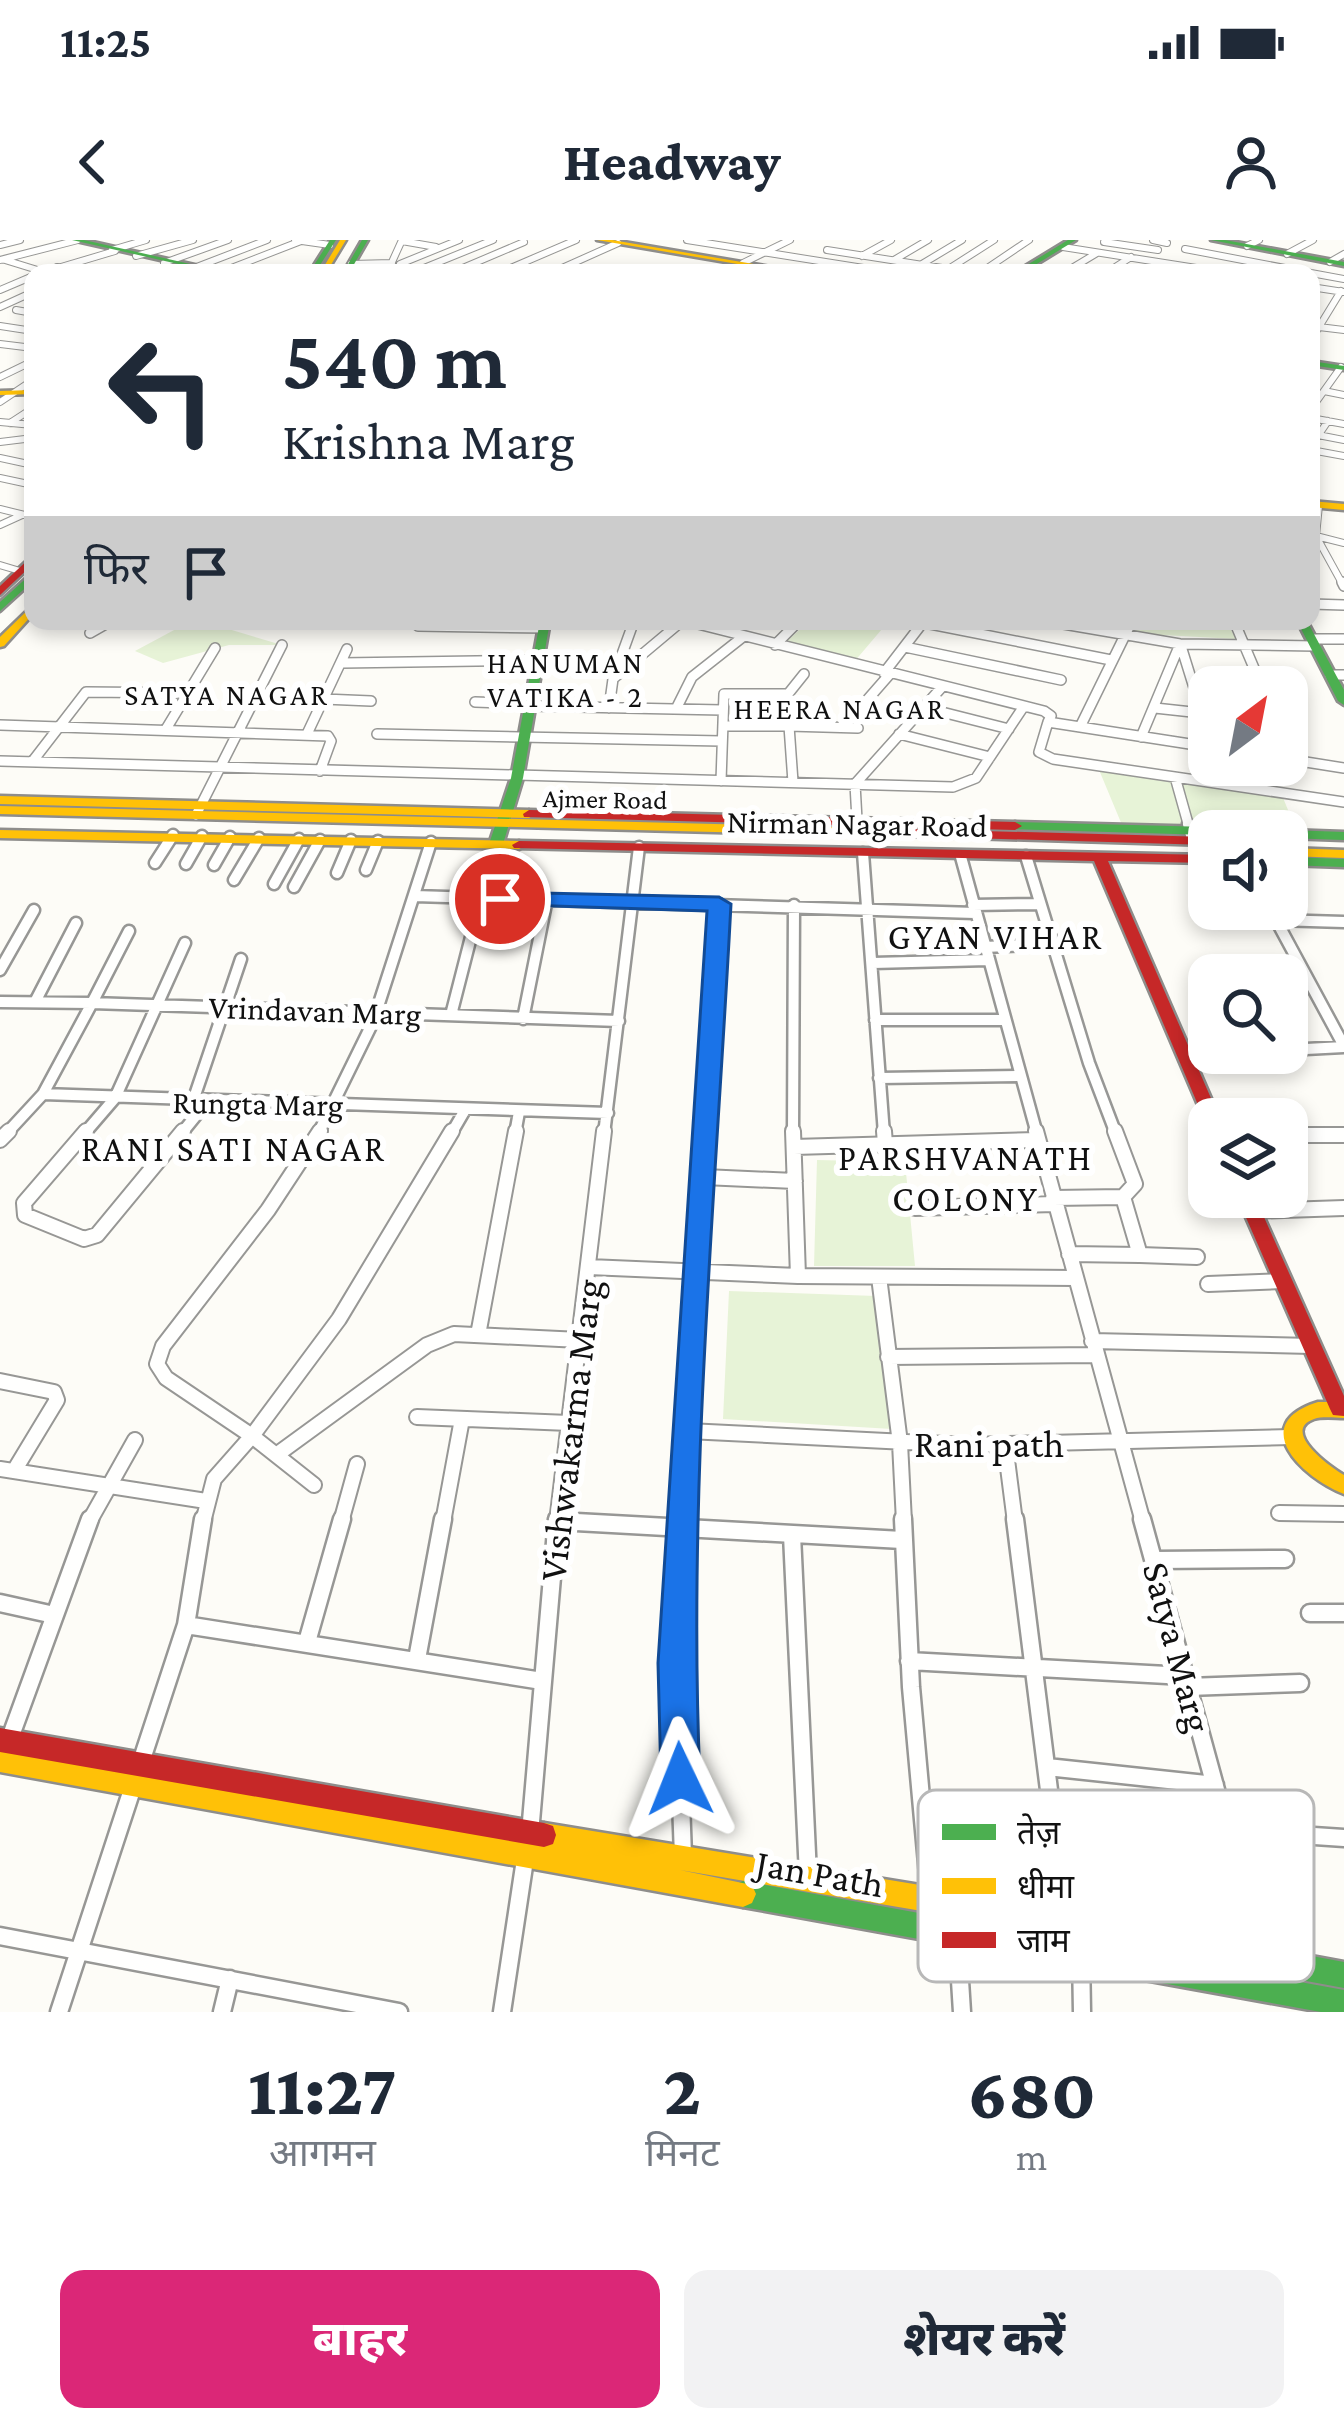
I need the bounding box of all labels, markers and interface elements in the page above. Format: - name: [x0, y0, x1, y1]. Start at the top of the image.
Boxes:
- text: 11:25: [60, 17, 151, 67]
- icon: back: [60, 129, 126, 195]
- icon: person: [1218, 129, 1284, 195]
- text: Headway: [563, 132, 781, 192]
- icon: left: [84, 312, 240, 468]
- text: 540 m: [282, 313, 507, 406]
- text: Krishna Marg: [282, 411, 575, 471]
- icon: arrive: [173, 540, 239, 606]
- text: फिर: [84, 544, 149, 594]
- district label: HANUMAN VATIKA - 2: [487, 646, 645, 713]
- north arrow: [1188, 666, 1308, 786]
- map controls: [1188, 666, 1308, 1218]
- district label: SATYA NAGAR: [124, 678, 330, 711]
- district label: HEERA NAGAR: [734, 692, 946, 725]
- street label: Ajmer Road: [542, 783, 668, 815]
- street label: Nirman Nagar Road: [726, 802, 988, 844]
- button: sound: [1188, 810, 1308, 930]
- pin: [449, 848, 551, 950]
- icon: arrive: [467, 866, 533, 932]
- district label: GYAN VIHAR: [888, 917, 1104, 957]
- button: search: [1188, 954, 1308, 1074]
- street label: Vrindavan Marg: [208, 988, 422, 1032]
- street label: Rungta Marg: [172, 1083, 344, 1123]
- button: layers: [1188, 1098, 1308, 1218]
- district label: RANI SATI NAGAR: [81, 1129, 387, 1169]
- district label: PARSHVANATH COLONY: [838, 1138, 1094, 1219]
- street label: Vishwakarma Marg: [530, 1276, 611, 1584]
- street label: Rani path: [914, 1422, 1064, 1466]
- street label: Satya Marg: [1134, 1557, 1221, 1737]
- position arrow: [617, 1716, 743, 1842]
- legend: [918, 1790, 1314, 1982]
- text: तेज़: [1017, 1813, 1061, 1851]
- street label: Jan Path: [750, 1840, 887, 1905]
- text: धीमा: [1017, 1868, 1076, 1905]
- text: जाम: [1017, 1922, 1071, 1959]
- text: 11:27: [248, 2049, 397, 2129]
- text: 2: [663, 2049, 701, 2129]
- text: 680: [968, 2053, 1096, 2133]
- text: आगमन: [269, 2131, 376, 2174]
- text: मिनट: [645, 2131, 720, 2174]
- text: m: [1016, 2135, 1047, 2178]
- button: बाहर: [60, 2270, 660, 2408]
- button: शेयर करें: [684, 2270, 1284, 2408]

